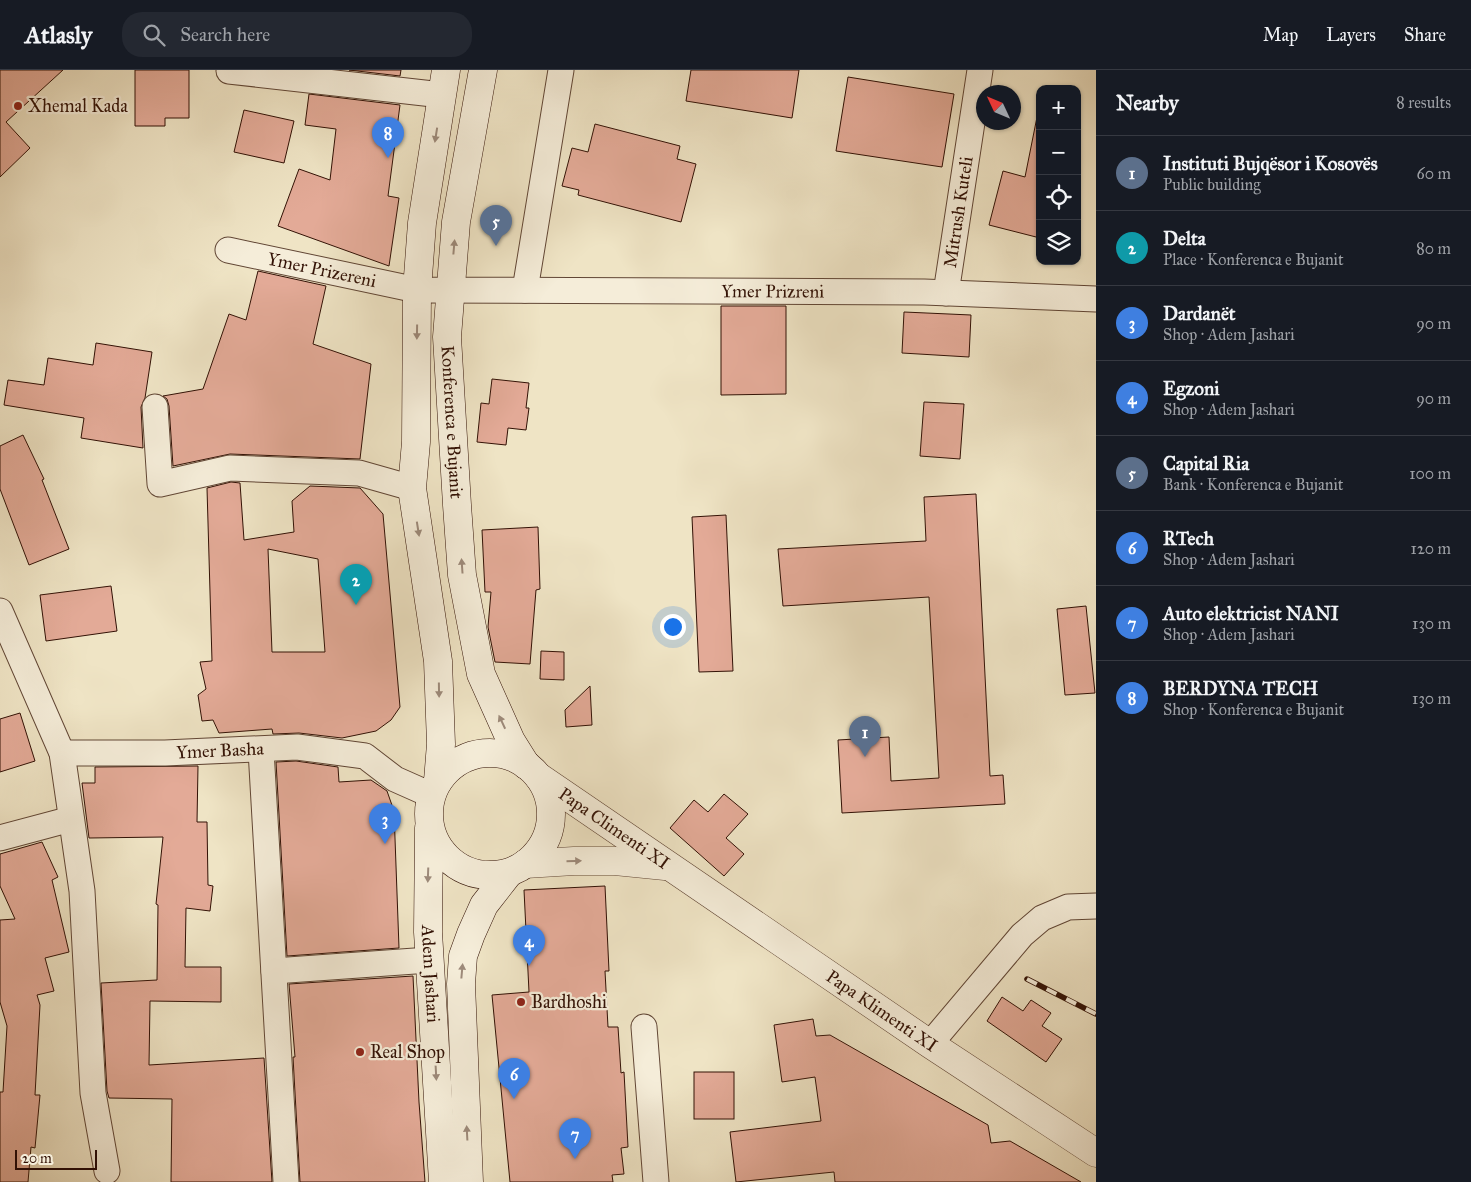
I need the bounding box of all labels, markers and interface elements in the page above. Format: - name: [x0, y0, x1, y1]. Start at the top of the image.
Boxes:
- search box: [122, 12, 472, 57]
- text: Atlasly: [25, 20, 92, 50]
- icon: search: [140, 21, 168, 49]
- text: Search here: [180, 23, 270, 46]
- text: Map: [1263, 24, 1298, 46]
- text: Layers: [1326, 24, 1376, 46]
- text: Share: [1404, 24, 1446, 46]
- north arrow: [976, 85, 1021, 130]
- map controls: [1036, 85, 1081, 265]
- button: +: [1036, 85, 1081, 130]
- text: Nearby: [1116, 90, 1179, 116]
- text: 8 results: [1396, 93, 1451, 112]
- place label: Xhemal Kada: [28, 95, 128, 117]
- marker: Xhemal Kada: [12, 100, 24, 112]
- pin: 8: [372, 117, 404, 158]
- one-way arrow: [431, 128, 439, 144]
- button: −: [1036, 130, 1081, 175]
- text: Instituti Bujqësor i Kosovës: [1163, 152, 1378, 175]
- street label: Mitrush Kuteli: [939, 155, 978, 269]
- text: 1: [1129, 164, 1135, 183]
- text: 60 m: [1417, 164, 1451, 183]
- button: locate: [1036, 175, 1081, 220]
- text: Public building: [1163, 175, 1261, 194]
- pin: 5: [480, 205, 512, 246]
- button: layers: [1036, 220, 1081, 265]
- text: Delta: [1163, 227, 1206, 250]
- one-way arrow: [450, 238, 458, 254]
- text: 2: [1128, 239, 1136, 258]
- text: 80 m: [1416, 239, 1451, 258]
- street label: Ymer Prizereni: [266, 248, 378, 292]
- text: Place · Konferenca e Bujanit: [1163, 250, 1344, 269]
- street label: Ymer Prizreni: [721, 280, 824, 303]
- text: Dardanët: [1163, 302, 1236, 325]
- text: 3: [1129, 314, 1135, 333]
- text: 90 m: [1416, 314, 1451, 333]
- one-way arrow: [412, 324, 420, 340]
- text: Shop · Adem Jashari: [1163, 325, 1295, 344]
- street label: Konferenca e Bujanit: [437, 345, 468, 500]
- text: Egzoni: [1163, 377, 1219, 400]
- text: 4: [1128, 389, 1136, 408]
- text: 90 m: [1416, 389, 1451, 408]
- text: Shop · Adem Jashari: [1163, 400, 1295, 419]
- text: Capital Ria: [1163, 452, 1249, 475]
- text: 5: [1128, 464, 1136, 483]
- text: 100 m: [1409, 464, 1451, 483]
- text: Bank · Konferenca e Bujanit: [1163, 475, 1343, 494]
- one-way arrow: [415, 521, 423, 537]
- text: RTech: [1163, 527, 1214, 550]
- text: 6: [1128, 539, 1136, 558]
- text: 120 m: [1411, 539, 1451, 558]
- text: Shop · Adem Jashari: [1163, 550, 1295, 569]
- one-way arrow: [457, 558, 465, 574]
- pin: 2: [340, 564, 372, 605]
- text: Auto elektricist NANI: [1163, 602, 1339, 625]
- your location: [660, 614, 686, 640]
- text: 7: [1128, 614, 1136, 633]
- text: 130 m: [1412, 614, 1451, 633]
- text: Shop · Adem Jashari: [1163, 625, 1295, 644]
- text: BERDYNA TECH: [1163, 677, 1318, 700]
- one-way arrow: [435, 682, 443, 698]
- text: 8: [1128, 689, 1136, 708]
- text: 130 m: [1412, 689, 1451, 708]
- text: Shop · Konferenca e Bujanit: [1163, 700, 1344, 719]
- one-way arrow: [498, 715, 506, 729]
- pin: 1: [849, 716, 881, 757]
- street label: Ymer Basha: [176, 738, 265, 763]
- street label: Papa Climenti XI: [555, 783, 674, 874]
- pin: 3: [369, 803, 401, 844]
- one-way arrow: [566, 857, 582, 865]
- one-way arrow: [424, 868, 432, 884]
- street label: Adem Jashari: [417, 924, 444, 1024]
- pin: 4: [513, 925, 545, 966]
- one-way arrow: [458, 963, 466, 979]
- street label: Papa Klimenti XI: [822, 965, 942, 1057]
- place label: Bardhoshi: [531, 991, 607, 1013]
- marker: Bardhoshi: [515, 996, 527, 1008]
- place label: Real Shop: [370, 1041, 445, 1063]
- marker: Real Shop: [354, 1046, 366, 1058]
- pin: 6: [498, 1058, 530, 1099]
- one-way arrow: [433, 1065, 441, 1081]
- pin: 7: [559, 1118, 591, 1159]
- one-way arrow: [463, 1125, 471, 1141]
- scale bar: [15, 1147, 98, 1170]
- text: 20 m: [22, 1150, 52, 1167]

